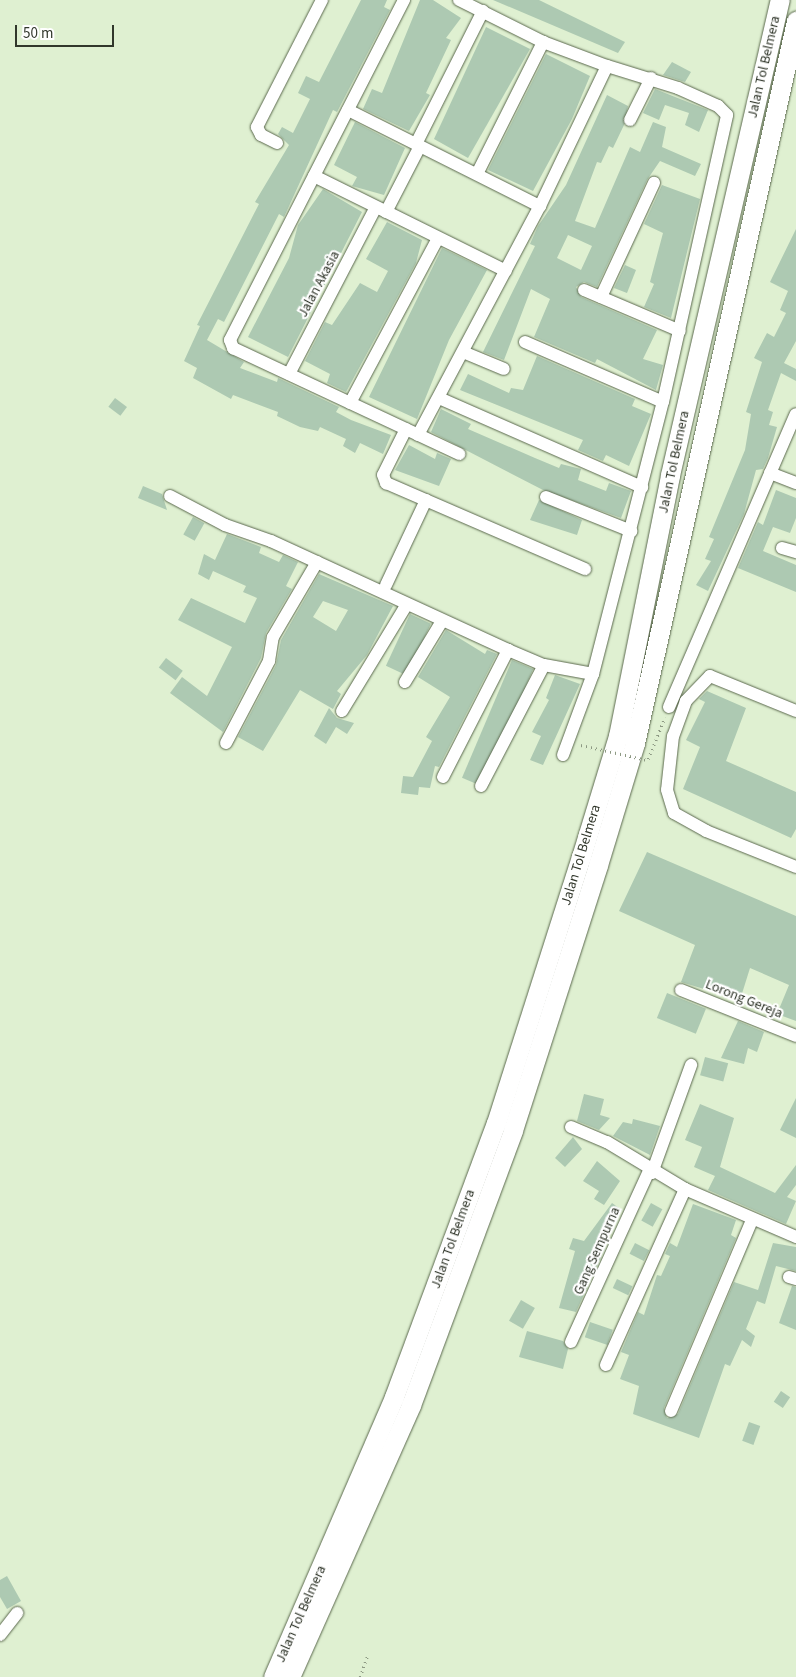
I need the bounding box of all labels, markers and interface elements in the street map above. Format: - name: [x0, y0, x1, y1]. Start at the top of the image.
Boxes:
- street label: Jalan Tol Belmera: [744, 14, 784, 120]
- scale bar: [18, 15, 116, 47]
- text: 50 m: [23, 23, 53, 44]
- street label: Jalan Akasia: [295, 248, 343, 320]
- street label: Jalan Tol Belmera: [655, 409, 693, 515]
- street label: Jalan Tol Belmera: [558, 803, 604, 907]
- street label: Lorong Gereja: [703, 976, 785, 1022]
- street label: Jalan Tol Belmera: [427, 1187, 479, 1291]
- street label: Gang Sempurna: [570, 1205, 624, 1297]
- street label: Jalan Tol Belmera: [272, 1563, 330, 1665]

